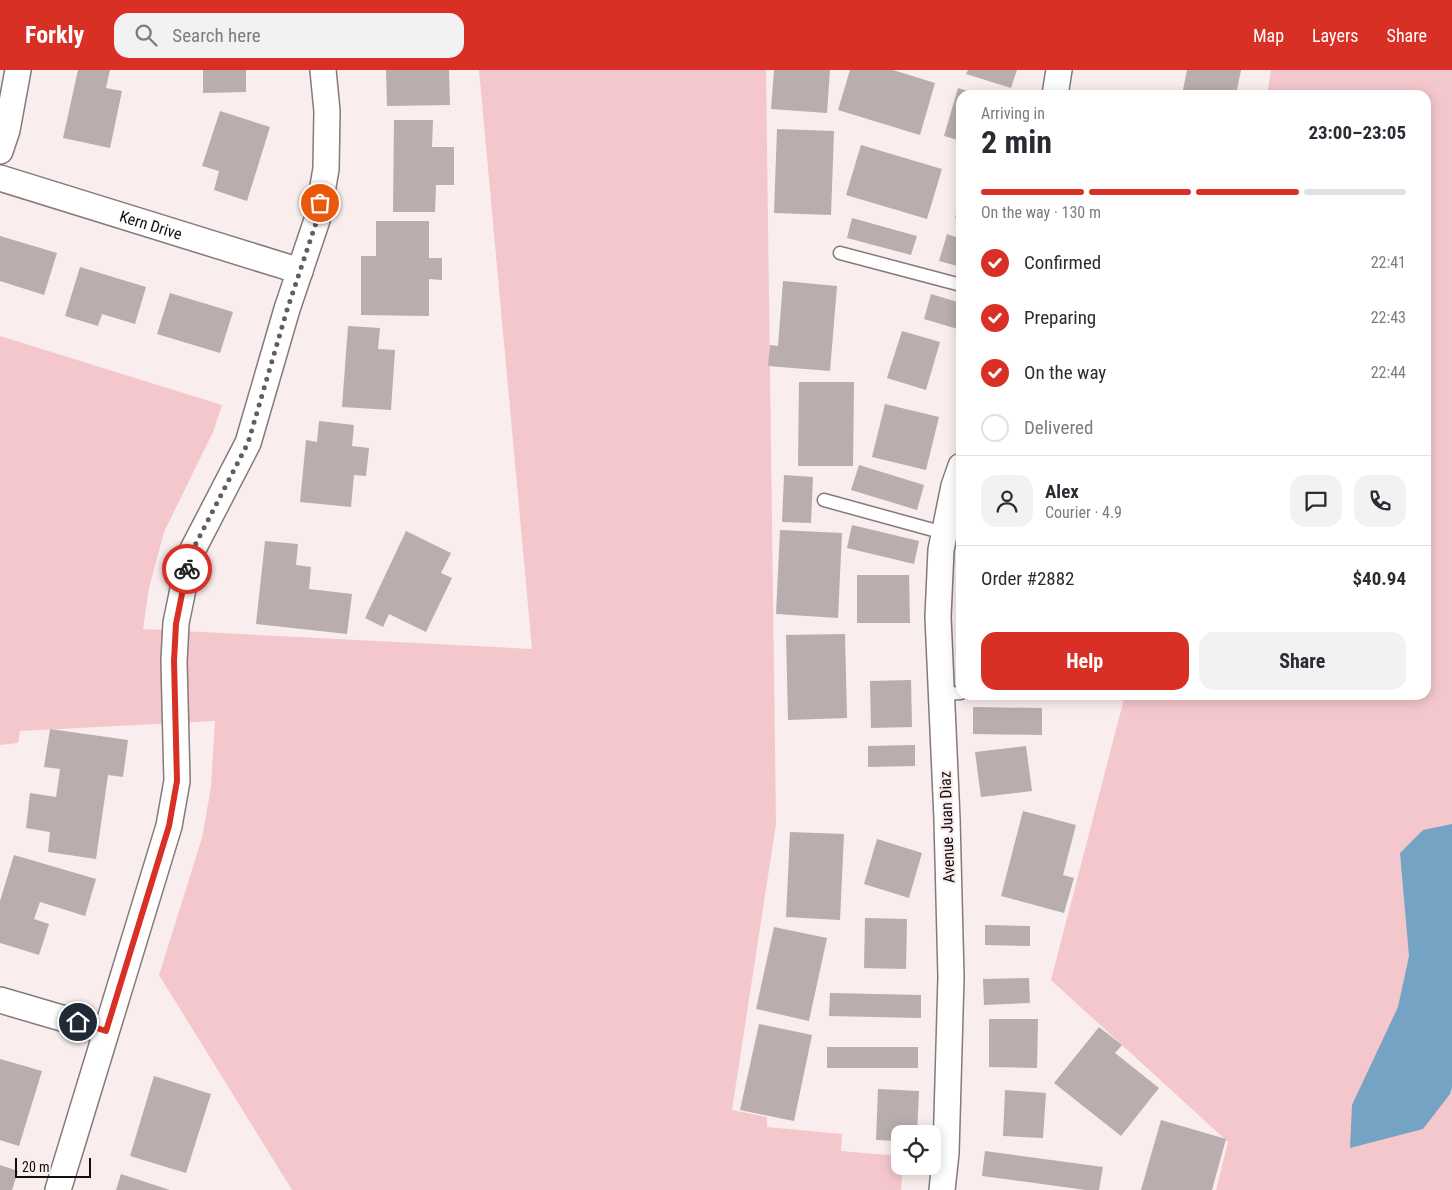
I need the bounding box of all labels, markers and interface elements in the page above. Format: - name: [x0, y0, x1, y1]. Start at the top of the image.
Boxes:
- search box: [114, 13, 464, 58]
- text: Forkly: [25, 21, 84, 49]
- icon: search: [132, 21, 160, 49]
- text: Search here: [172, 24, 261, 47]
- text: Map: [1253, 25, 1284, 46]
- text: Layers: [1312, 25, 1359, 46]
- text: Share: [1387, 25, 1427, 46]
- text: Arriving in: [981, 104, 1045, 123]
- text: 23:00–23:05: [1308, 121, 1406, 144]
- text: 2 min: [981, 123, 1052, 161]
- pin: [299, 182, 341, 224]
- icon: bag: [306, 189, 334, 217]
- text: On the way · 130 m: [981, 203, 1101, 222]
- street label: Kern Drive: [117, 206, 184, 243]
- icon: check: [981, 249, 1009, 277]
- text: Confirmed: [1024, 251, 1101, 274]
- text: 22:41: [1371, 253, 1406, 272]
- icon: check: [981, 304, 1009, 332]
- text: Preparing: [1024, 306, 1096, 329]
- text: 22:43: [1371, 308, 1406, 327]
- icon: check: [981, 359, 1009, 387]
- text: On the way: [1024, 361, 1106, 384]
- text: 22:44: [1371, 363, 1406, 382]
- text: Delivered: [1024, 416, 1093, 439]
- button: person: [981, 475, 1033, 527]
- button: chat: [1290, 475, 1342, 527]
- button: phone: [1354, 475, 1406, 527]
- text: Alex: [1045, 480, 1079, 503]
- text: Courier · 4.9: [1045, 503, 1122, 522]
- courier: [162, 544, 212, 594]
- icon: bike: [173, 555, 201, 583]
- text: Order #2882: [981, 567, 1074, 590]
- text: $40.94: [1352, 567, 1406, 590]
- button: Help: [981, 632, 1189, 690]
- button: Share: [1199, 632, 1406, 690]
- street label: Avenue Juan Diaz: [936, 771, 958, 883]
- pin: [57, 1001, 99, 1043]
- icon: home: [64, 1008, 92, 1036]
- map controls: [891, 1125, 941, 1175]
- button: locate: [891, 1125, 941, 1175]
- scale bar: [15, 1155, 91, 1178]
- text: 20 m: [22, 1159, 50, 1175]

